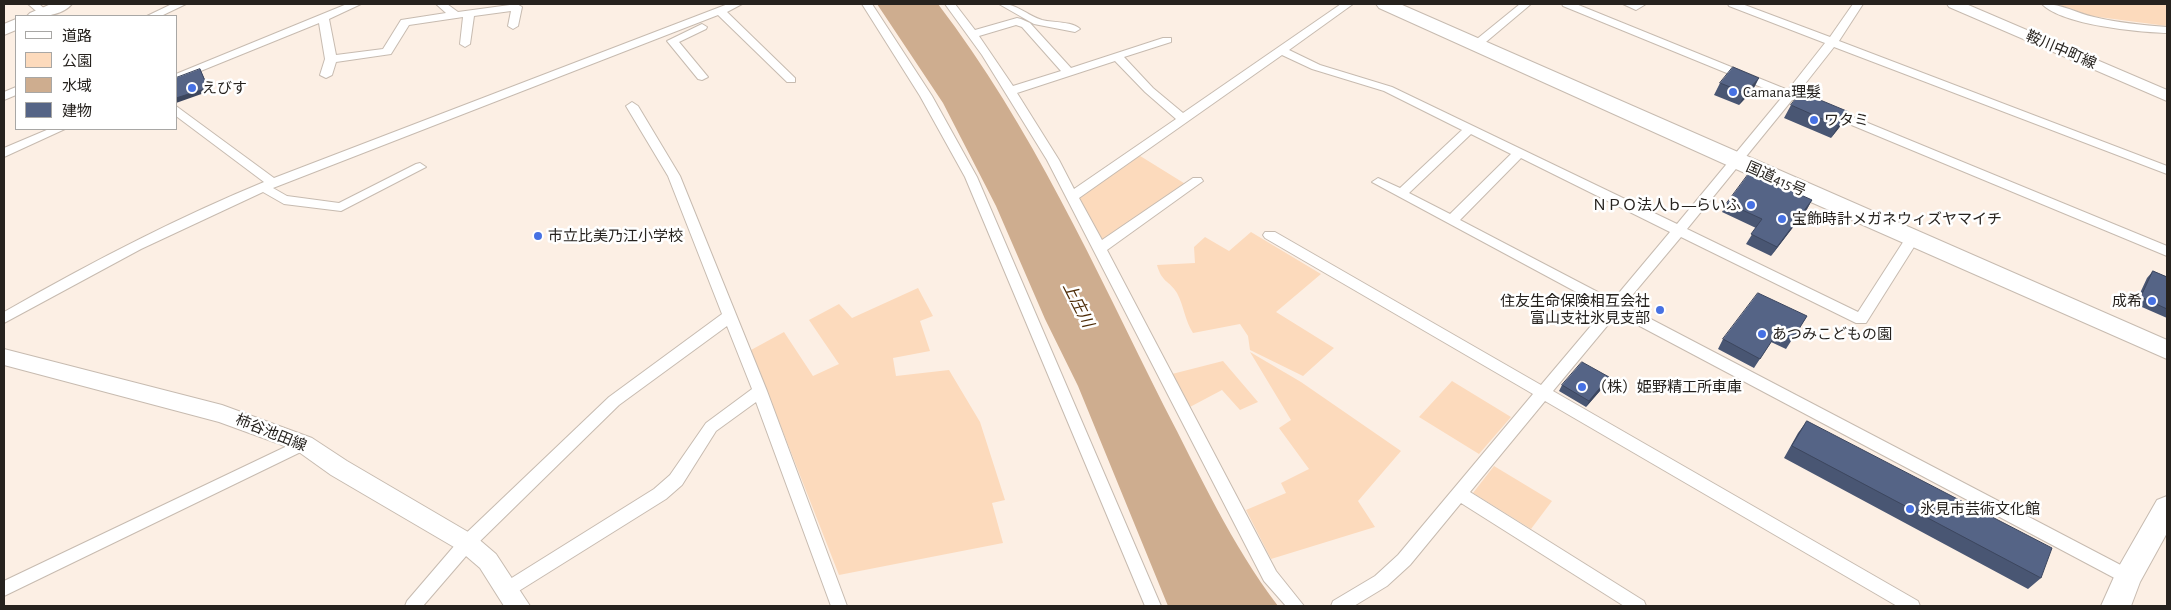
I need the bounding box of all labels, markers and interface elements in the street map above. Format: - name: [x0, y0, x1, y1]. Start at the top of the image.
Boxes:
- legend: [15, 15, 178, 130]
- street label: 鞍川中町線: [2023, 27, 2099, 73]
- text: 道路: [62, 29, 92, 44]
- text: 公園: [62, 54, 92, 69]
- text: 水域: [62, 79, 92, 94]
- place label: えびす: [202, 79, 247, 97]
- marker: えびす: [186, 82, 198, 94]
- place label: Camana理髮: [1743, 83, 1821, 101]
- marker: Camana理髮: [1727, 86, 1739, 98]
- text: 建物: [62, 104, 92, 119]
- place label: ワタミ: [1824, 111, 1869, 129]
- marker: ワタミ: [1808, 114, 1820, 126]
- street label: 国道415号: [1743, 158, 1809, 200]
- place label: ＮＰＯ法人ｂ―らいふ: [1592, 196, 1741, 214]
- marker: ＮＰＯ法人ｂ―らいふ: [1745, 199, 1757, 211]
- place label: 宝飾時計メガネウィズヤマイチ: [1792, 210, 2002, 228]
- marker: 宝飾時計メガネウィズヤマイチ: [1776, 213, 1788, 225]
- place label: 市立比美乃江小学校: [548, 227, 683, 245]
- marker: 市立比美乃江小学校: [532, 230, 544, 242]
- water label: 上庄川: [1059, 279, 1097, 331]
- place label: 住友生命保険相互会社 富山支社氷見支部: [1500, 292, 1650, 327]
- place label: 成希: [2112, 292, 2142, 310]
- marker: 成希: [2146, 295, 2158, 307]
- marker: 住友生命保険相互会社 富山支社氷見支部: [1654, 304, 1666, 316]
- place label: あつみこどもの園: [1772, 325, 1892, 343]
- marker: あつみこどもの園: [1756, 328, 1768, 340]
- place label: （株）姫野精工所車庫: [1592, 378, 1742, 396]
- marker: （株）姫野精工所車庫: [1576, 381, 1588, 393]
- street label: 柿谷池田線: [233, 411, 309, 455]
- place label: 氷見市芸術文化館: [1920, 500, 2040, 518]
- marker: 氷見市芸術文化館: [1904, 503, 1916, 515]

